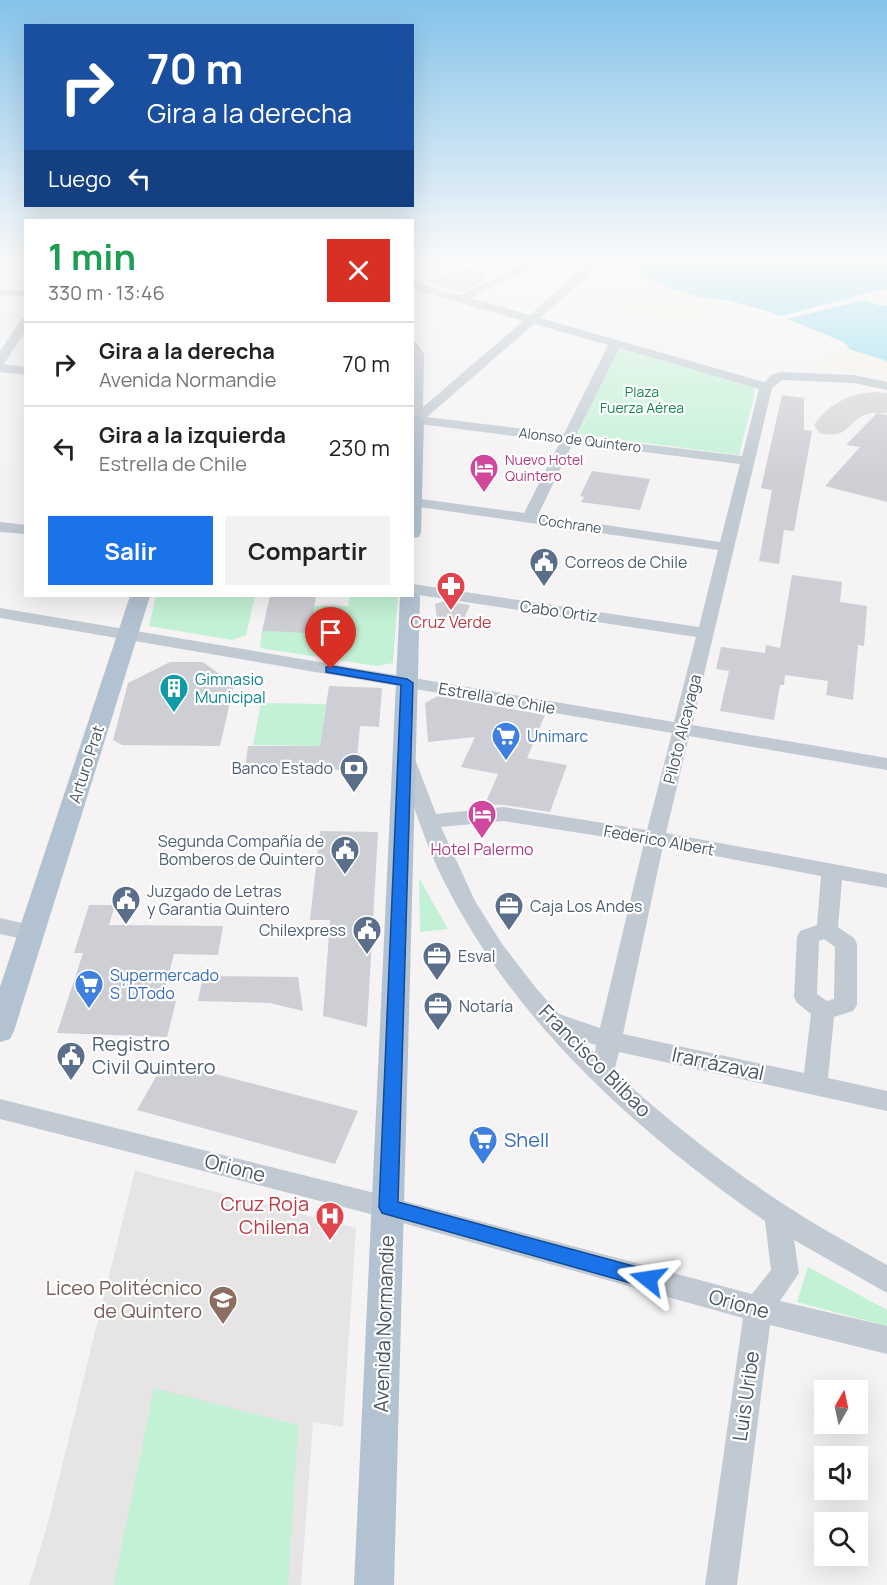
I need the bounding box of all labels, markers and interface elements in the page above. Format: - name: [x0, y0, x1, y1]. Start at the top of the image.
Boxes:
- text: 70 m: [147, 39, 243, 97]
- icon: right: [48, 48, 126, 126]
- text: Gira a la derecha: [147, 94, 352, 131]
- icon: left: [123, 162, 156, 195]
- text: Luego: [48, 164, 111, 194]
- text: 1 min: [48, 232, 136, 281]
- button: close: [327, 239, 390, 302]
- text: 330 m · 13:46: [48, 279, 165, 306]
- text: Gira a la derecha: [99, 336, 275, 366]
- icon: right: [48, 348, 81, 381]
- text: 70 m: [342, 349, 390, 379]
- text: Avenida Normandie: [99, 366, 276, 393]
- park label: Plaza Fuerza Aérea: [600, 382, 684, 417]
- text: Gira a la izquierda: [99, 420, 286, 450]
- street label: Alonso de Quintero: [518, 423, 642, 456]
- icon: left: [48, 432, 81, 465]
- text: 230 m: [329, 433, 390, 463]
- text: Estrella de Chile: [99, 450, 247, 477]
- place label: Nuevo Hotel Quintero: [505, 450, 583, 485]
- hotel icon: Nuevo Hotel Quintero: [468, 452, 500, 494]
- street label: Cochrane: [537, 510, 603, 537]
- button: Salir: [48, 516, 213, 585]
- button: Compartir: [225, 516, 390, 585]
- public building icon: Correos de Chile: [528, 546, 560, 588]
- place label: Correos de Chile: [565, 551, 687, 573]
- pharmacy icon: Cruz Verde: [435, 570, 467, 612]
- street label: Cabo Ortiz: [519, 595, 599, 627]
- pin: [305, 607, 356, 669]
- place label: Cruz Verde: [411, 611, 491, 633]
- icon: arrive: [314, 616, 347, 649]
- place label: Gimnasio Municipal: [195, 668, 266, 708]
- building icon: Gimnasio Municipal: [158, 672, 190, 714]
- street label: Piloto Alcayaga: [658, 672, 706, 786]
- street label: Estrella de Chile: [437, 677, 557, 719]
- supermarket icon: Unimarc: [490, 720, 522, 762]
- street label: Arturo Prat: [63, 722, 109, 806]
- place label: Unimarc: [527, 725, 589, 747]
- bank icon: Banco Estado: [338, 752, 370, 794]
- place label: Banco Estado: [232, 757, 333, 779]
- hotel icon: Hotel Palermo: [466, 798, 498, 840]
- street label: Federico Albert: [602, 819, 716, 861]
- place label: Segunda Compañía de Bomberos de Quintero: [158, 830, 324, 870]
- public building icon: Segunda Compañía de Bomberos de Quintero: [329, 834, 361, 876]
- place label: Hotel Palermo: [431, 838, 533, 860]
- place label: Juzgado de Letras y Garantia Quintero: [147, 880, 290, 920]
- public building icon: Juzgado de Letras y Garantia Quintero: [110, 884, 142, 926]
- office icon: Caja Los Andes: [493, 890, 525, 932]
- place label: Caja Los Andes: [530, 895, 642, 917]
- public building icon: Chilexpress: [351, 914, 383, 956]
- place label: Chilexpress: [259, 919, 346, 941]
- office icon: Esval: [421, 940, 453, 982]
- place label: Esval: [458, 945, 495, 967]
- place label: Supermercado S´DTodo: [110, 964, 219, 1004]
- supermarket icon: Supermercado S´DTodo: [73, 968, 105, 1010]
- office icon: Notaría: [422, 990, 454, 1032]
- place label: Notaría: [459, 995, 513, 1017]
- street label: Francisco Bilbao: [533, 999, 658, 1123]
- place label: Registro Civil Quintero: [92, 1030, 216, 1080]
- public building icon: Registro Civil Quintero: [55, 1040, 87, 1082]
- street label: Irarrázaval: [669, 1041, 767, 1086]
- supermarket icon: Shell: [467, 1124, 499, 1166]
- place label: Shell: [504, 1126, 549, 1153]
- street label: Orione: [202, 1147, 268, 1188]
- place label: Cruz Roja Chilena: [220, 1190, 309, 1240]
- hospital icon: Cruz Roja Chilena: [314, 1200, 346, 1242]
- street label: Avenida Normandie: [367, 1235, 400, 1413]
- position arrow: [616, 1247, 680, 1311]
- place label: Liceo Politécnico de Quintero: [46, 1274, 202, 1324]
- street label: Orione: [706, 1282, 772, 1325]
- school or university icon: Liceo Politécnico de Quintero: [207, 1284, 239, 1326]
- street label: Luis Uribe: [726, 1349, 765, 1443]
- north arrow: [814, 1380, 868, 1434]
- map controls: [814, 1380, 868, 1566]
- button: sound: [814, 1446, 868, 1500]
- button: search: [814, 1512, 868, 1566]

